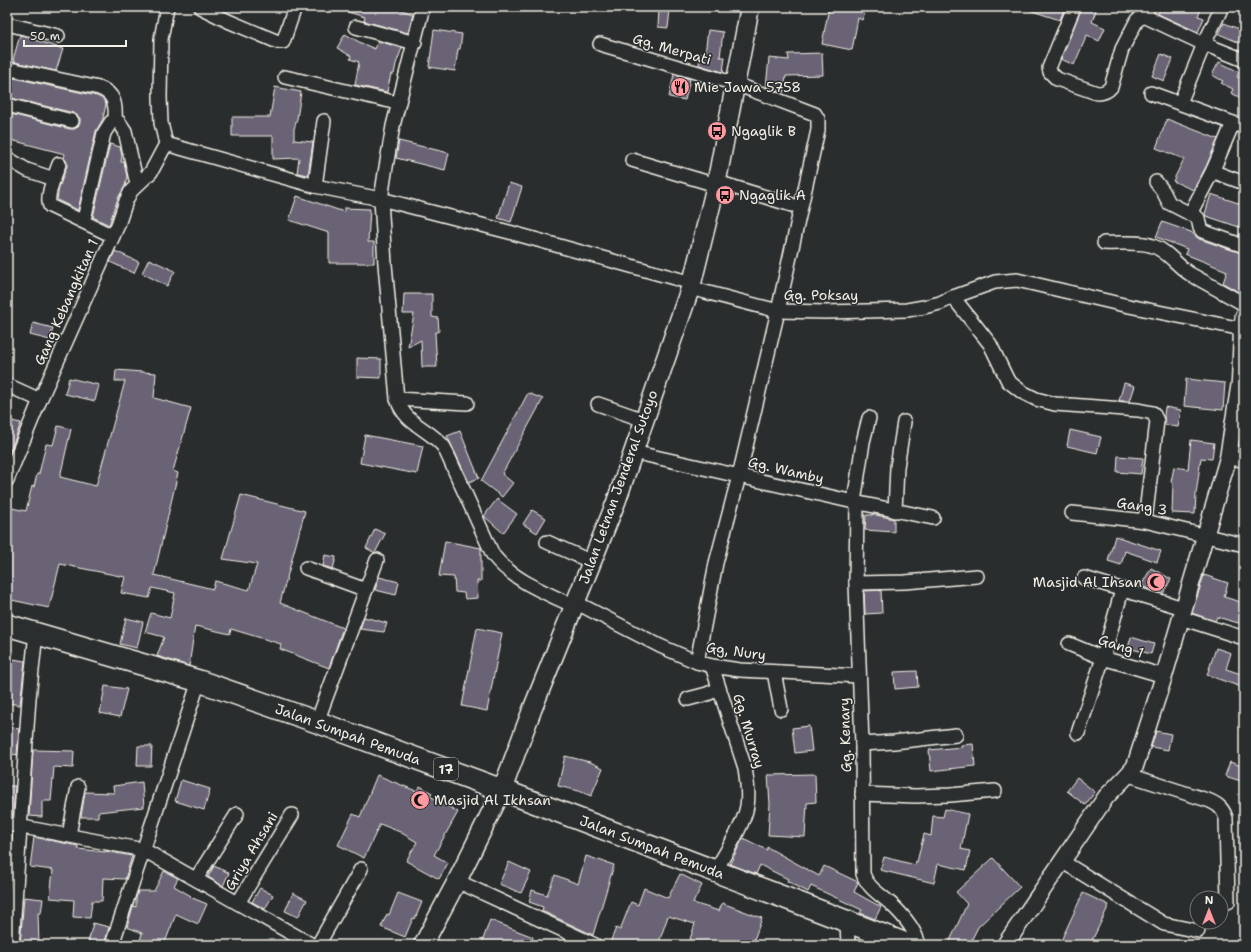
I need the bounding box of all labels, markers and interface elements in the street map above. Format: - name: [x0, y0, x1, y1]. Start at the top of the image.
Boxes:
- scale bar: [24, 22, 126, 48]
- text: 50 m: [30, 28, 60, 44]
- street label: Gg. Merpati: [631, 29, 713, 69]
- restaurant icon: Mie Jawa 5758: [669, 76, 691, 98]
- place label: Mie Jawa 5758: [694, 78, 801, 96]
- bus stop icon: Ngaglik B: [706, 120, 728, 142]
- place label: Ngaglik B: [731, 122, 796, 140]
- bus stop icon: Ngaglik A: [714, 184, 736, 206]
- place label: Ngaglik A: [739, 186, 806, 204]
- street label: Gang Kebangkitan 1: [30, 236, 102, 368]
- street label: Gg. Poksay: [784, 286, 858, 304]
- street label: Jalan Letnan Jenderal Sutoyo: [574, 388, 662, 586]
- street label: Gg. Wamby: [746, 453, 826, 487]
- street label: Gang 3: [1115, 493, 1169, 519]
- mosque icon: Masjid Al Ihsan: [1145, 571, 1167, 593]
- place label: Masjid Al Ihsan: [1033, 573, 1142, 591]
- street label: Gang 1: [1096, 630, 1146, 662]
- street label: Gg, Nury: [705, 638, 767, 664]
- street label: Gg. Murray: [729, 692, 769, 770]
- street label: Gg. Kenary: [835, 697, 855, 773]
- street label: Jalan Sumpah Pemuda: [273, 699, 424, 769]
- road number: 17: [434, 758, 458, 780]
- mosque icon: Masjid Al Ikhsan: [409, 789, 431, 811]
- place label: Masjid Al Ikhsan: [434, 791, 551, 809]
- street label: Griya Ahsani: [220, 808, 282, 894]
- street label: Jalan Sumpah Pemuda: [577, 811, 727, 883]
- north arrow: [1189, 890, 1229, 930]
- text: N: [1205, 893, 1214, 908]

